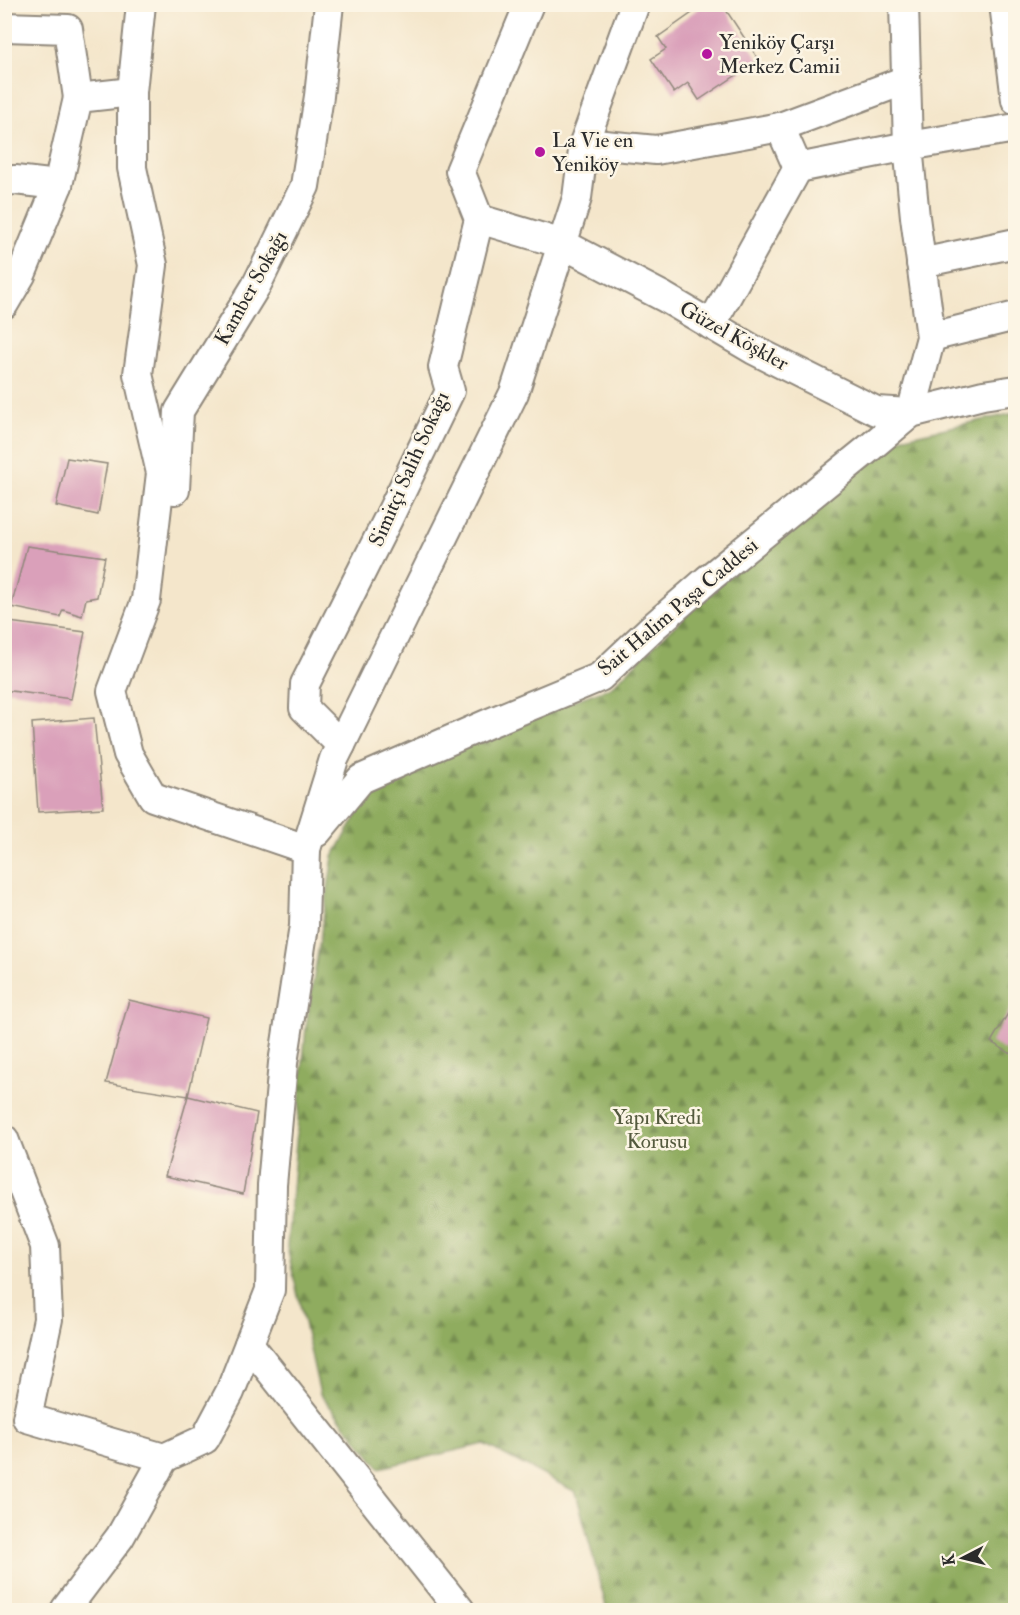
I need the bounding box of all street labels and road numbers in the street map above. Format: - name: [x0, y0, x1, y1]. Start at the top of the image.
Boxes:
- street label: Kamber Sokağı: [208, 226, 294, 350]
- street label: Güzel Köşkler: [675, 295, 794, 377]
- street label: Simitçi Salih Sokağı: [363, 387, 455, 551]
- street label: Sait Halim Paşa Caddesi: [592, 532, 764, 682]

